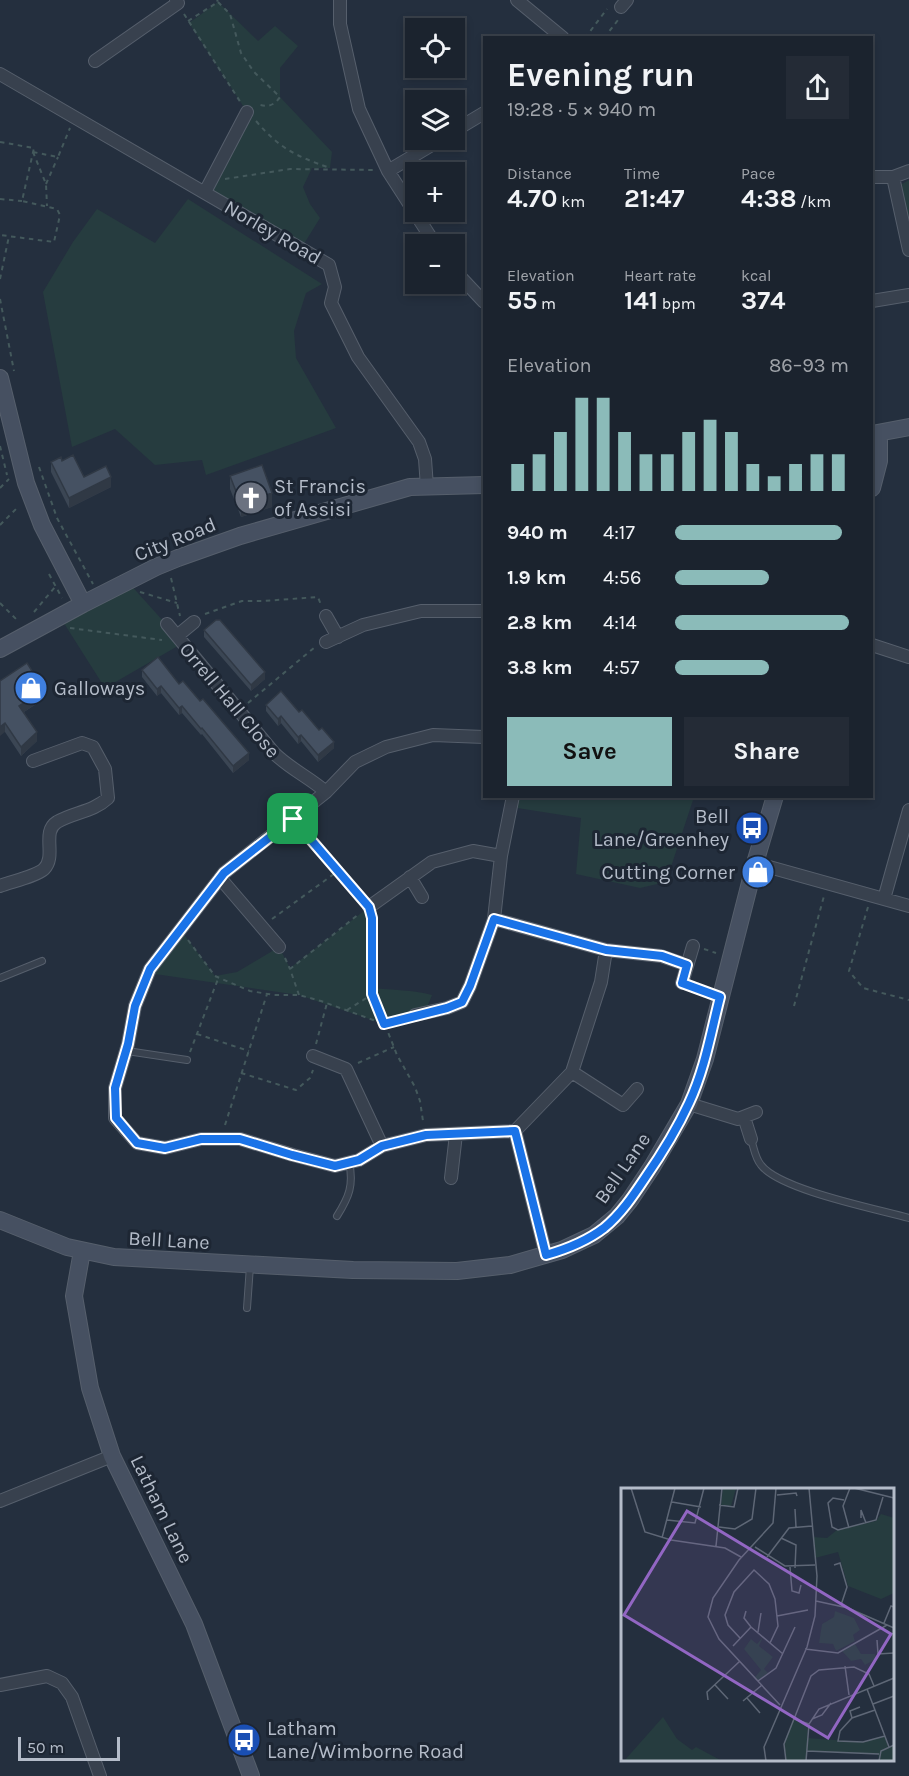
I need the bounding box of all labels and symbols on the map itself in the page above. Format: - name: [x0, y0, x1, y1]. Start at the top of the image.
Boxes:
- street label: Norley Road: [220, 196, 325, 269]
- place label: St Francis of Assisi: [274, 475, 366, 521]
- church icon: St Francis of Assisi: [233, 480, 269, 516]
- street label: City Road: [131, 513, 219, 566]
- street label: Orrell Hall Close: [175, 638, 285, 763]
- shop icon: Galloways: [13, 670, 49, 706]
- place label: Galloways: [54, 677, 145, 700]
- pin: [267, 793, 318, 844]
- place label: Bell Lane/Greenhey: [593, 805, 729, 851]
- bus stop icon: Bell Lane/Greenhey: [734, 810, 770, 846]
- shop icon: Cutting Corner: [740, 854, 776, 890]
- place label: Cutting Corner: [602, 861, 736, 884]
- street label: Bell Lane: [590, 1128, 655, 1208]
- street label: Bell Lane: [128, 1227, 210, 1254]
- street label: Latham Lane: [126, 1452, 198, 1567]
- inset map: [621, 1488, 894, 1761]
- place label: Latham Lane/Wimborne Road: [267, 1717, 464, 1763]
- bus stop icon: Latham Lane/Wimborne Road: [226, 1722, 262, 1758]
- scale bar: [18, 1734, 120, 1762]

